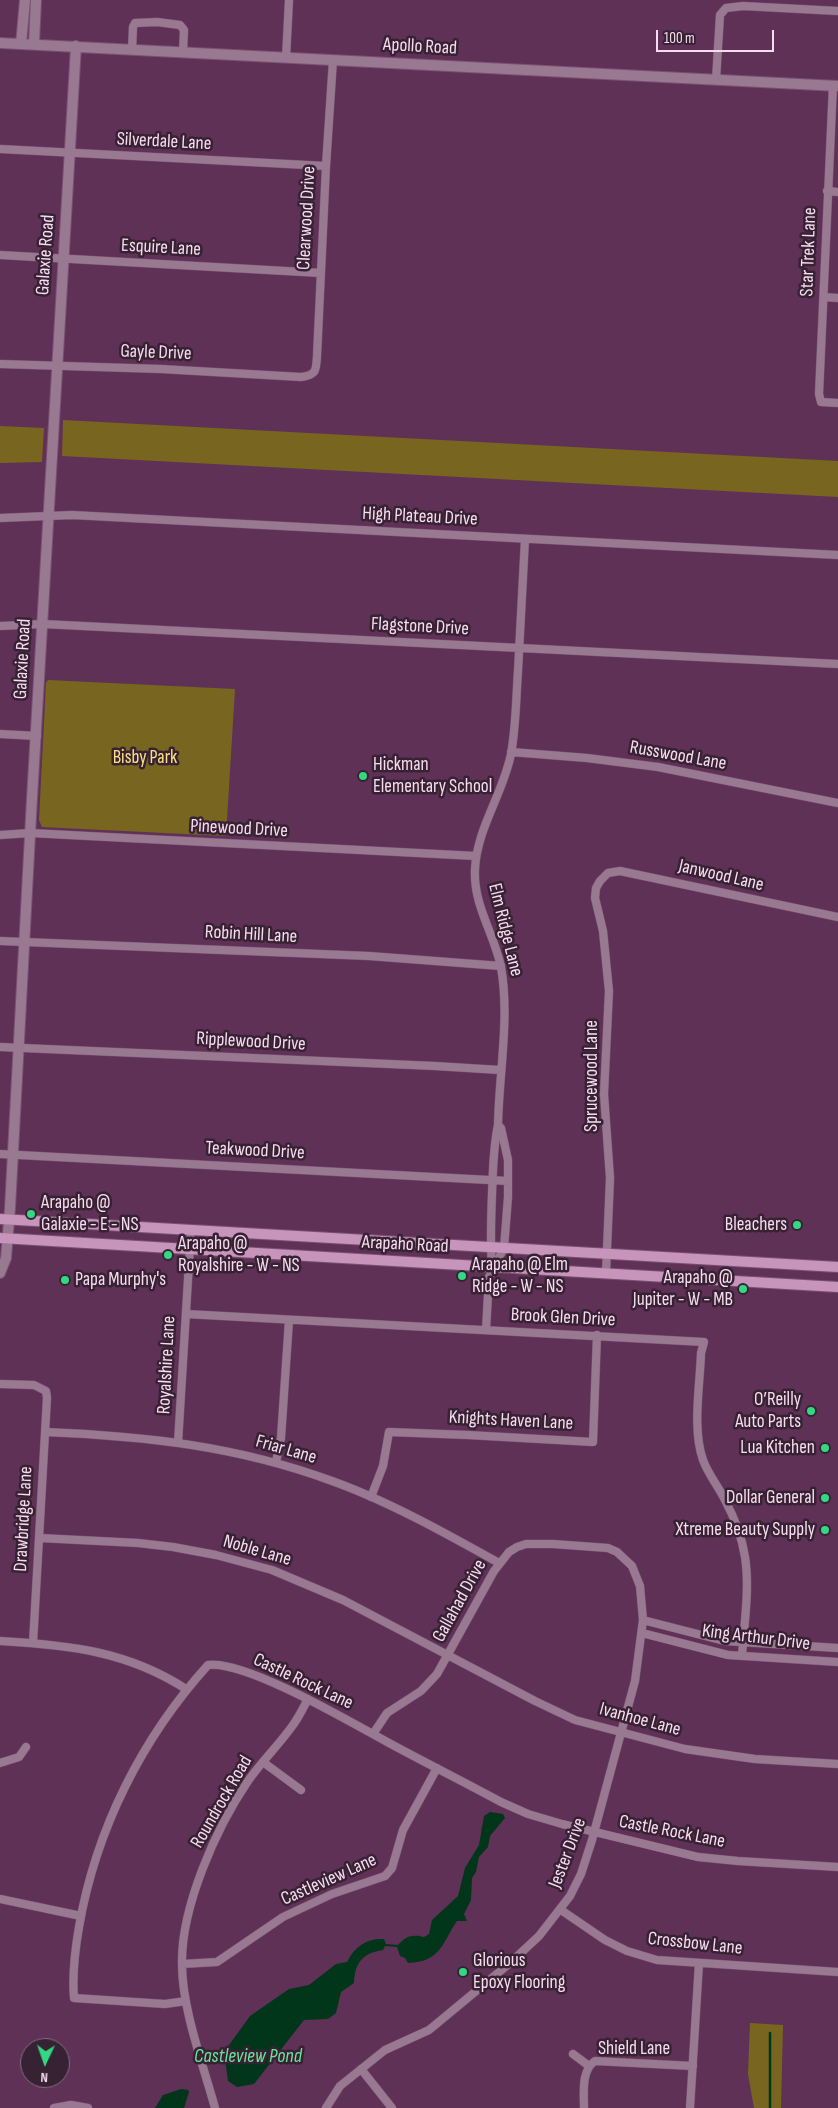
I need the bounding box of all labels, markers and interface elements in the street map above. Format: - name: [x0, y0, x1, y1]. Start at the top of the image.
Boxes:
- scale bar: [658, 20, 776, 52]
- text: 100 m: [664, 29, 695, 48]
- street label: Apollo Road: [383, 34, 457, 60]
- street label: Silverdale Lane: [116, 128, 212, 156]
- street label: Clearwood Drive: [293, 166, 321, 270]
- street label: Star Trek Lane: [796, 207, 822, 297]
- street label: Galaxie Road: [32, 214, 60, 296]
- street label: Esquire Lane: [120, 235, 202, 261]
- street label: Gayle Drive: [120, 340, 192, 366]
- street label: High Plateau Drive: [362, 503, 478, 531]
- street label: Flagstone Drive: [370, 613, 470, 641]
- street label: Galaxie Road: [10, 618, 36, 700]
- street label: Russwood Lane: [628, 736, 728, 776]
- park label: Bisby Park: [113, 747, 177, 769]
- place label: Hickman Elementary School: [373, 754, 492, 798]
- marker: Hickman Elementary School: [357, 770, 369, 782]
- street label: Pinewood Drive: [190, 815, 288, 843]
- street label: Janwood Lane: [676, 855, 766, 897]
- street label: Elm Ridge Lane: [482, 881, 528, 979]
- street label: Robin Hill Lane: [204, 921, 298, 949]
- street label: Sprucewood Lane: [581, 1020, 603, 1132]
- street label: Ripplewood Drive: [196, 1028, 306, 1056]
- street label: Teakwood Drive: [205, 1137, 305, 1165]
- place label: Arapaho @ Galaxie - E - NS: [41, 1192, 139, 1236]
- marker: Arapaho @ Galaxie - E - NS: [25, 1208, 37, 1220]
- place label: Bleachers: [725, 1214, 787, 1236]
- marker: Bleachers: [791, 1219, 803, 1231]
- street label: Arapaho Road: [361, 1231, 449, 1259]
- place label: Arapaho @ Royalshire - W - NS: [178, 1233, 300, 1277]
- marker: Arapaho @ Royalshire - W - NS: [162, 1249, 174, 1261]
- place label: Arapaho @ Elm Ridge - W - NS: [472, 1254, 568, 1298]
- place label: Arapaho @ Jupiter - W - MB: [633, 1267, 733, 1311]
- place label: Papa Murphy's: [75, 1269, 166, 1291]
- marker: Arapaho @ Elm Ridge - W - NS: [456, 1270, 468, 1282]
- marker: Papa Murphy's: [59, 1274, 71, 1286]
- marker: Arapaho @ Jupiter - W - MB: [737, 1283, 749, 1295]
- street label: Brook Glen Drive: [510, 1304, 616, 1332]
- street label: Royalshire Lane: [153, 1315, 181, 1415]
- place label: O’Reilly Auto Parts: [735, 1389, 801, 1433]
- marker: O’Reilly Auto Parts: [805, 1405, 817, 1417]
- street label: Knights Haven Lane: [448, 1406, 574, 1436]
- street label: Friar Lane: [253, 1430, 319, 1470]
- place label: Lua Kitchen: [740, 1437, 815, 1459]
- marker: Lua Kitchen: [819, 1442, 831, 1454]
- street label: Drawbridge Lane: [10, 1466, 38, 1572]
- place label: Dollar General: [726, 1487, 815, 1509]
- marker: Dollar General: [819, 1492, 831, 1504]
- place label: Xtreme Beauty Supply: [675, 1519, 815, 1541]
- marker: Xtreme Beauty Supply: [819, 1524, 831, 1536]
- street label: Noble Lane: [220, 1530, 294, 1572]
- street label: Gallahad Drive: [428, 1556, 492, 1646]
- street label: King Arthur Drive: [701, 1620, 811, 1656]
- street label: Castle Rock Lane: [249, 1649, 357, 1715]
- street label: Ivanhoe Lane: [597, 1698, 683, 1742]
- street label: Roundrock Road: [186, 1752, 258, 1852]
- street label: Castle Rock Lane: [617, 1811, 727, 1853]
- street label: Jester Drive: [544, 1815, 592, 1891]
- street label: Castleview Lane: [278, 1849, 380, 1911]
- street label: Crossbow Lane: [647, 1928, 743, 1960]
- place label: Glorious Epoxy Flooring: [473, 1950, 565, 1994]
- marker: Glorious Epoxy Flooring: [457, 1966, 469, 1978]
- north arrow: [20, 2038, 70, 2088]
- street label: Shield Lane: [598, 2038, 670, 2060]
- water label: Castleview Pond: [194, 2045, 302, 2069]
- text: N: [40, 2069, 48, 2086]

